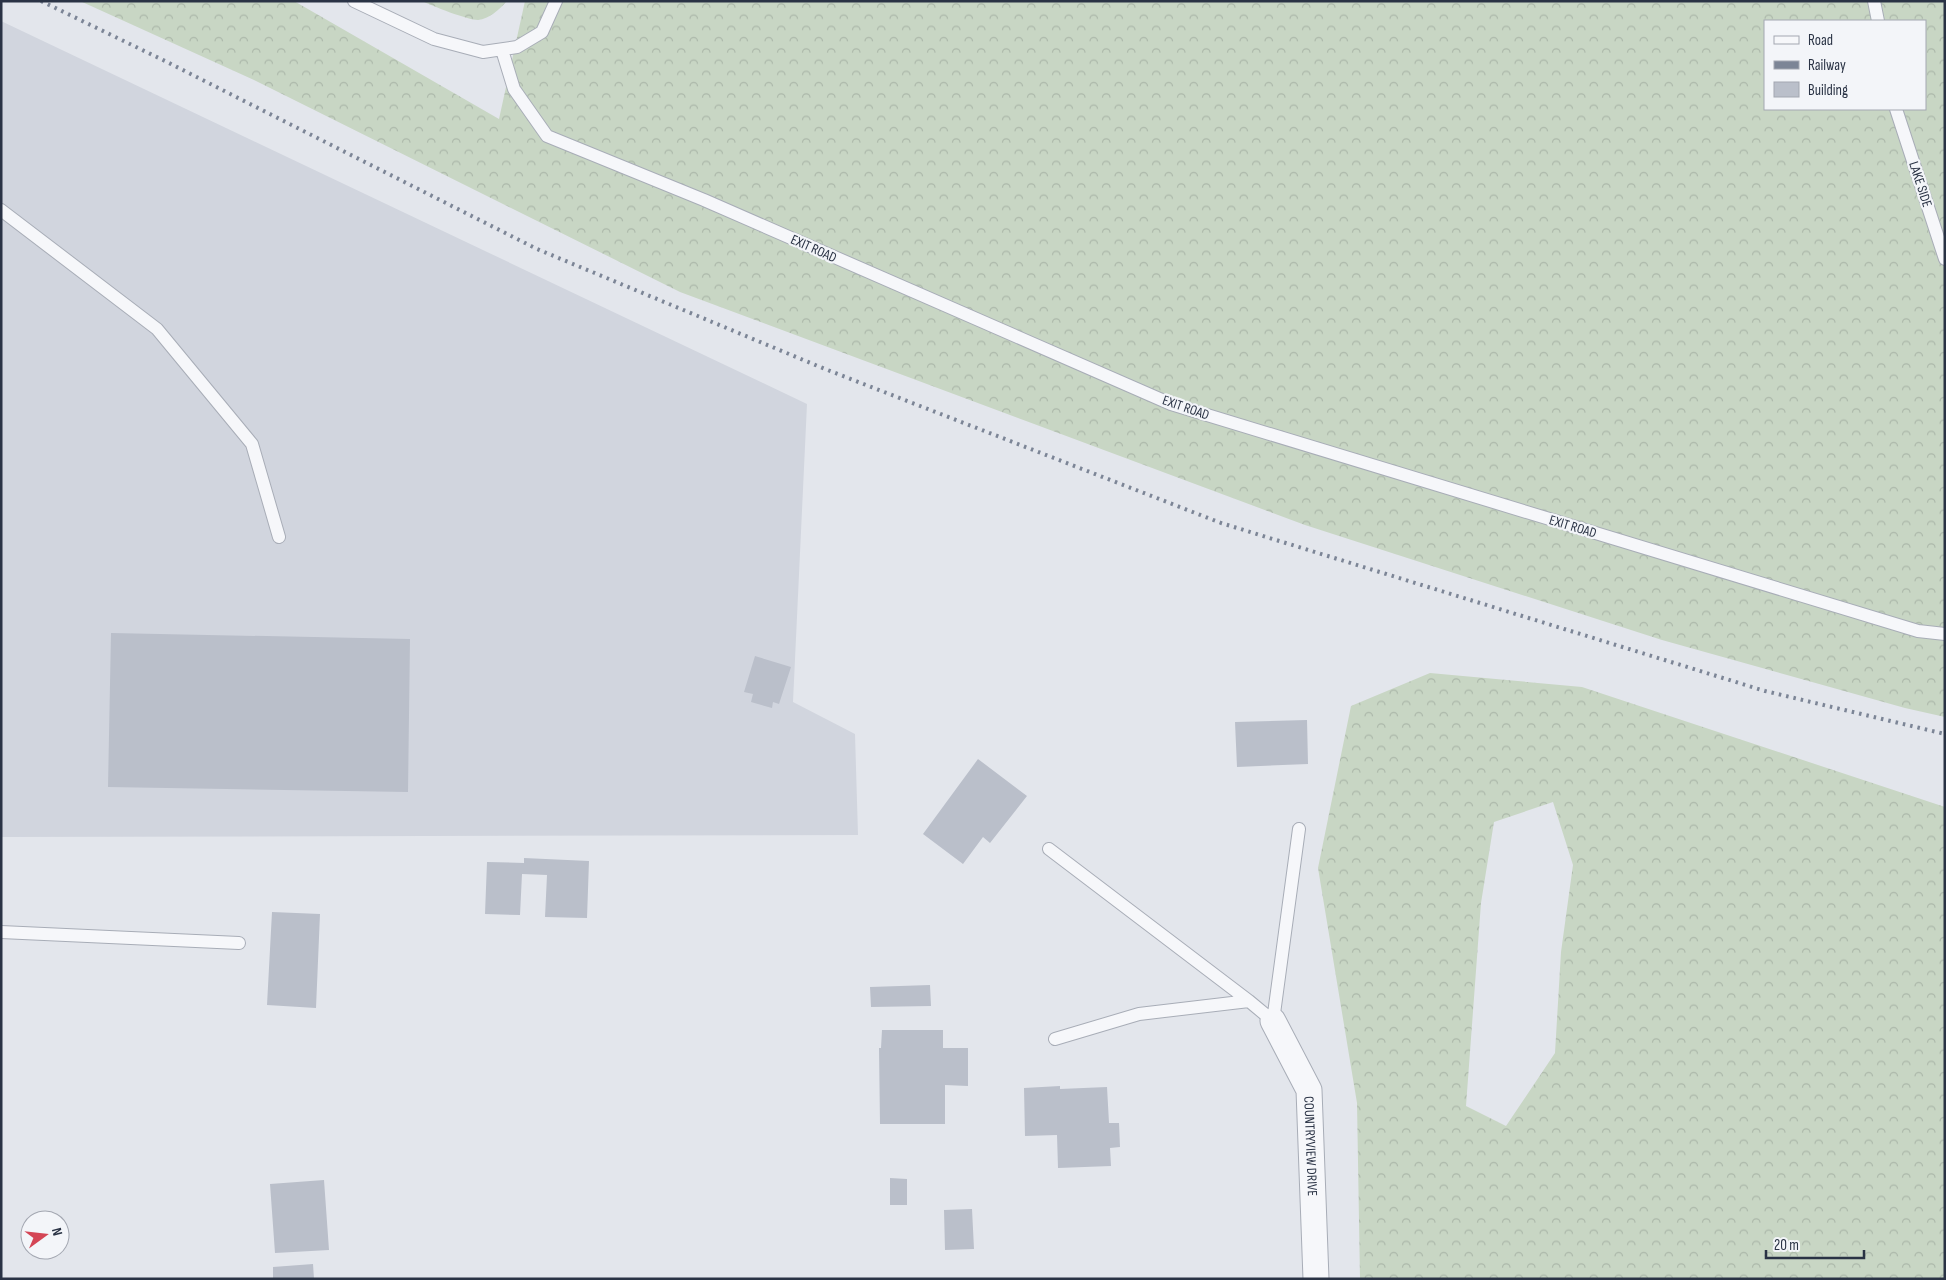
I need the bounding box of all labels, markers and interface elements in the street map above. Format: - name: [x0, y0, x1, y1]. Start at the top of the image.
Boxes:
- legend: [1764, 20, 1926, 110]
- text: Road: [1808, 31, 1833, 50]
- text: Railway: [1808, 56, 1846, 75]
- text: Building: [1808, 81, 1848, 100]
- street label: LAKE SIDE: [1905, 159, 1936, 209]
- street label: EXIT ROAD: [788, 231, 840, 266]
- street label: EXIT ROAD: [1160, 392, 1212, 423]
- street label: EXIT ROAD: [1547, 511, 1599, 542]
- street label: COUNTRYVIEW DRIVE: [1300, 1096, 1321, 1197]
- north arrow: [20, 1210, 70, 1260]
- text: N: [48, 1226, 66, 1238]
- scale bar: [1766, 1228, 1864, 1260]
- text: 20 m: [1774, 1236, 1799, 1255]

